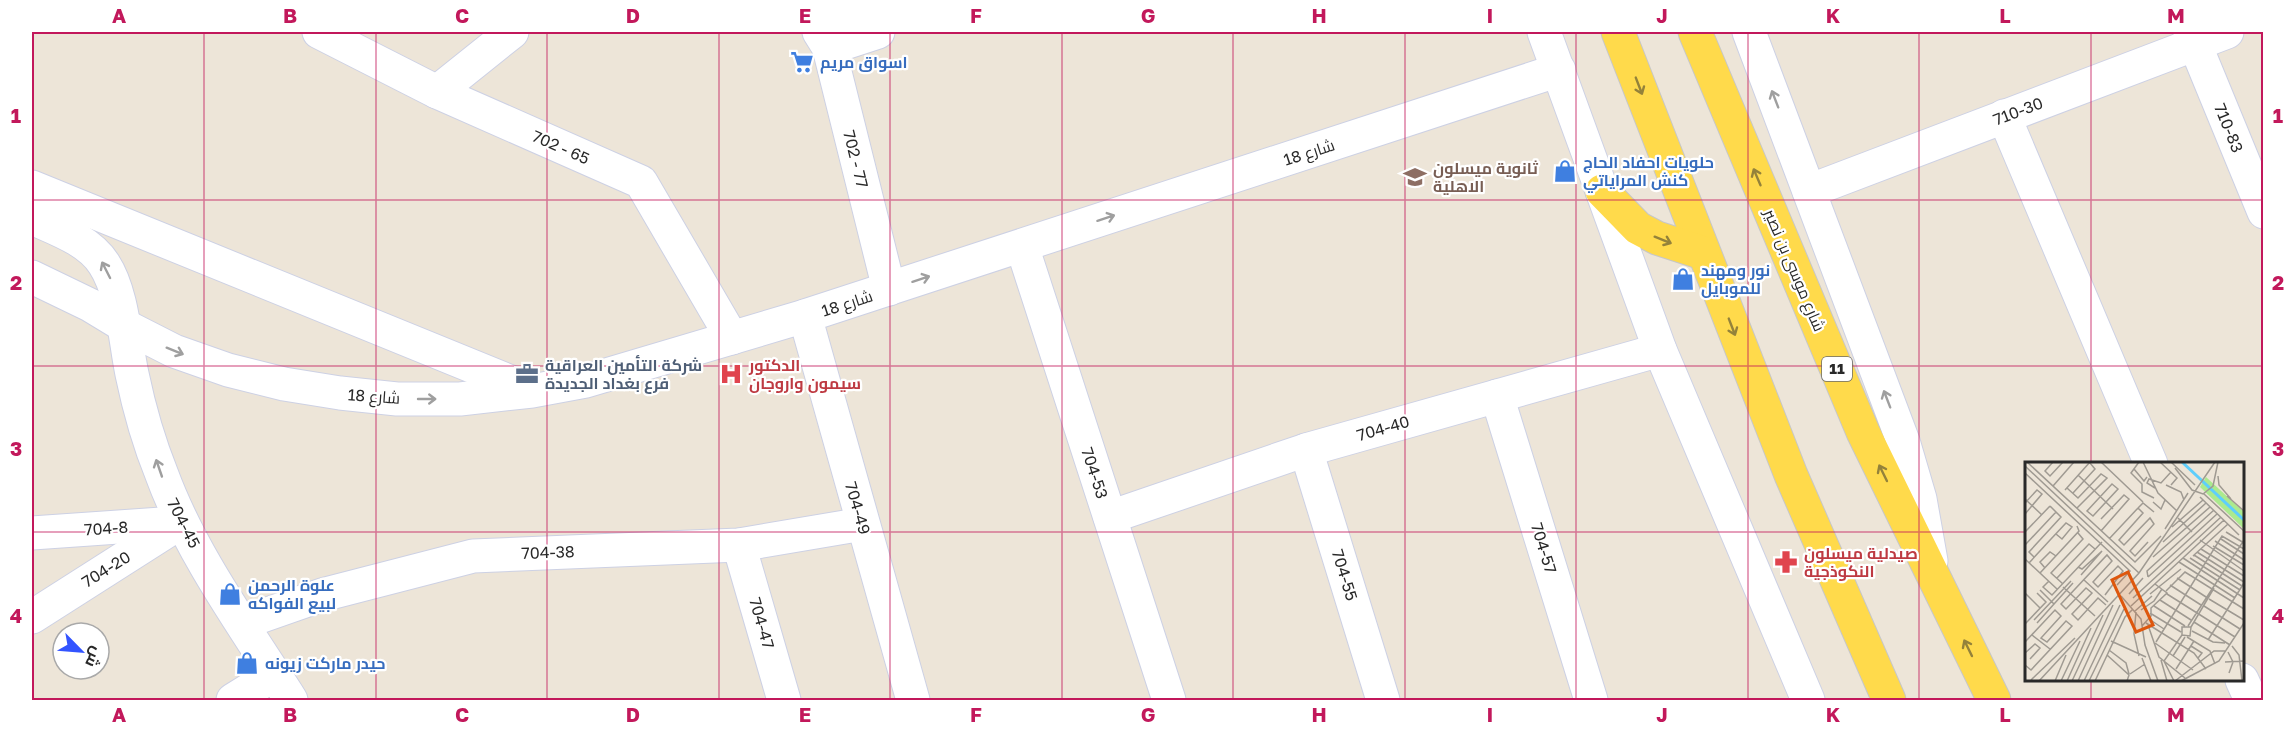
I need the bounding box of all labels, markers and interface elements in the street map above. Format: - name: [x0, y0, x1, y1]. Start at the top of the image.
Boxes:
- text: A: [112, 3, 126, 27]
- text: B: [283, 3, 297, 27]
- text: C: [455, 3, 469, 27]
- text: D: [626, 3, 640, 27]
- text: E: [799, 3, 811, 27]
- text: F: [970, 3, 982, 27]
- text: G: [1141, 3, 1155, 27]
- text: H: [1311, 3, 1327, 27]
- text: I: [1487, 3, 1493, 27]
- text: J: [1656, 3, 1668, 27]
- text: K: [1826, 3, 1841, 27]
- text: L: [1999, 3, 2011, 27]
- text: M: [2167, 3, 2185, 27]
- supermarket icon: اسواق مريم: [789, 49, 815, 75]
- place label: اسواق مريم: [820, 52, 908, 74]
- one-way arrow: [1634, 76, 1645, 95]
- one-way arrow: [1768, 90, 1779, 109]
- street label: 710-30: [1990, 92, 2046, 130]
- street label: 710-83: [2210, 100, 2248, 156]
- text: 1: [11, 103, 21, 127]
- text: 1: [2273, 103, 2283, 127]
- street label: 702 - 65: [529, 126, 593, 168]
- street label: 702 - 77: [839, 128, 873, 190]
- street label: شارع 18: [1281, 134, 1338, 172]
- place label: حلويات احفاد الحاج كنش المراياتي: [1583, 152, 1714, 193]
- place label: ثانوية ميسلون الاهلية: [1433, 158, 1539, 196]
- shop icon: حلويات احفاد الحاج كنش المراياتي: [1552, 158, 1578, 184]
- school or university icon: ثانوية ميسلون الاهلية: [1402, 164, 1428, 190]
- one-way arrow: [1751, 169, 1762, 187]
- street label: شارع موسى بن نصير: [1758, 205, 1830, 335]
- one-way arrow: [1096, 212, 1115, 223]
- one-way arrow: [1653, 235, 1672, 246]
- place label: نور ومهند للموبايل: [1701, 260, 1770, 298]
- one-way arrow: [100, 261, 111, 279]
- shop icon: نور ومهند للموبايل: [1670, 266, 1696, 292]
- text: 2: [10, 270, 22, 294]
- text: 2: [2272, 270, 2284, 294]
- one-way arrow: [911, 273, 930, 284]
- street label: شارع 18: [819, 285, 876, 323]
- one-way arrow: [1727, 317, 1738, 336]
- one-way arrow: [166, 346, 184, 357]
- place label: شركة التأمين العراقية فرع بغداد الجديدة: [545, 355, 702, 394]
- place label: الدكتور سيمون واروجان: [748, 355, 861, 393]
- road number: 11: [1822, 357, 1852, 381]
- office icon: شركة التأمين العراقية فرع بغداد الجديدة: [514, 361, 540, 387]
- hospital icon: الدكتور سيمون واروجان: [718, 361, 744, 387]
- street label: شارع 18: [347, 384, 401, 410]
- one-way arrow: [1881, 391, 1892, 409]
- one-way arrow: [417, 393, 437, 405]
- street label: 704-40: [1354, 411, 1412, 445]
- text: 3: [10, 436, 22, 460]
- text: 3: [2272, 436, 2284, 460]
- street label: 704-53: [1077, 445, 1113, 501]
- one-way arrow: [153, 459, 164, 478]
- inset map: [2025, 462, 2244, 681]
- one-way arrow: [1876, 464, 1888, 482]
- street label: 704-49: [841, 479, 875, 537]
- street label: 704-45: [163, 495, 205, 551]
- street label: 704-8: [83, 516, 129, 540]
- street label: 704-57: [1527, 520, 1561, 576]
- street label: 704-38: [521, 541, 575, 563]
- place label: صيدلية ميسلون النكوذجية: [1804, 543, 1918, 581]
- street label: 704-20: [78, 546, 134, 592]
- street label: 704-55: [1328, 547, 1362, 603]
- pharmacy icon: صيدلية ميسلون النكوذجية: [1773, 549, 1799, 575]
- place label: علوة الرحمن لبيع الفواكه: [248, 575, 336, 614]
- shop icon: علوة الرحمن لبيع الفواكه: [217, 581, 243, 607]
- street label: 704-47: [745, 595, 779, 651]
- text: 4: [10, 603, 22, 627]
- text: 4: [2272, 603, 2284, 627]
- north arrow: [51, 621, 111, 681]
- one-way arrow: [1962, 639, 1973, 657]
- text: ش: [81, 644, 108, 671]
- shop icon: حيدر ماركت زيونه: [234, 650, 260, 676]
- place label: حيدر ماركت زيونه: [265, 653, 386, 673]
- text: A: [112, 702, 126, 726]
- text: B: [283, 702, 297, 726]
- text: C: [455, 702, 469, 726]
- text: D: [626, 702, 640, 726]
- text: E: [799, 702, 811, 726]
- text: F: [970, 702, 982, 726]
- text: G: [1141, 702, 1155, 726]
- text: H: [1311, 702, 1327, 726]
- text: I: [1487, 702, 1493, 726]
- text: J: [1656, 702, 1668, 726]
- text: K: [1826, 702, 1841, 726]
- text: L: [1999, 702, 2011, 726]
- text: M: [2167, 702, 2185, 726]

